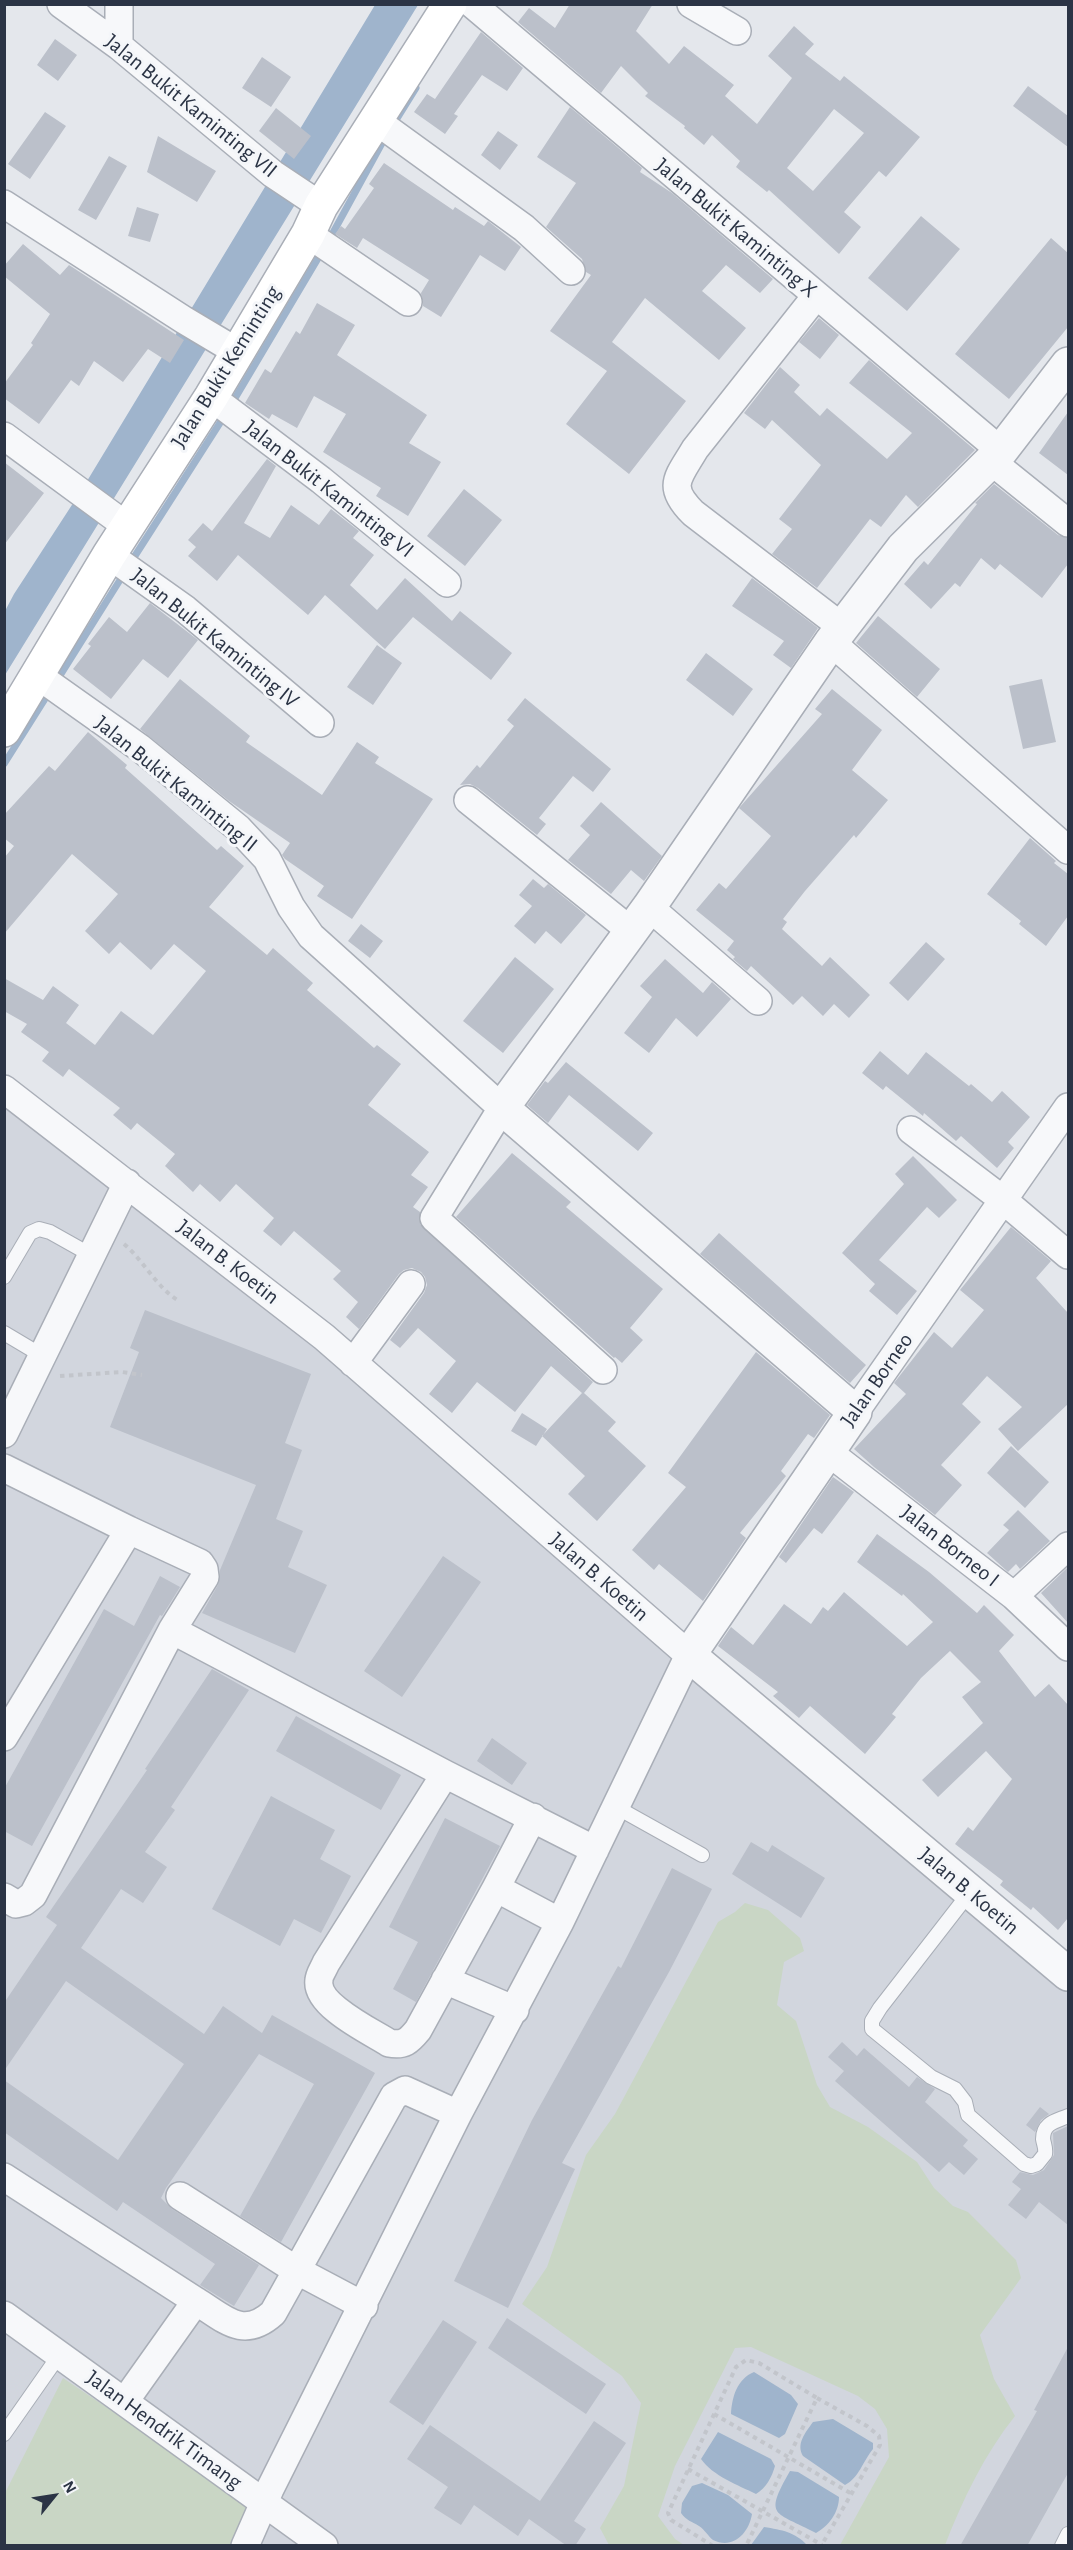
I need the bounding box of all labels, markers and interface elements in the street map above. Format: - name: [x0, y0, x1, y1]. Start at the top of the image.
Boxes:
- street label: Jalan Bukit Kaminting VII: [99, 28, 283, 184]
- street label: Jalan Bukit Kaminting X: [650, 153, 822, 303]
- street label: Jalan Bukit Keminting: [165, 281, 287, 453]
- street label: Jalan Bukit Kaminting VI: [239, 414, 419, 564]
- street label: Jalan Bukit Kaminting IV: [126, 562, 304, 714]
- street label: Jalan Bukit Kaminting II: [89, 710, 263, 858]
- street label: Jalan B. Koetin: [172, 1214, 284, 1310]
- street label: Jalan Borneo: [835, 1328, 919, 1432]
- street label: Jalan Borneo I: [895, 1499, 1005, 1593]
- street label: Jalan B. Koetin: [544, 1527, 654, 1627]
- street label: Jalan B. Koetin: [914, 1841, 1024, 1941]
- street label: Jalan Hendrik Timang: [81, 2365, 247, 2495]
- north arrow: [24, 2466, 84, 2526]
- text: N: [60, 2478, 79, 2496]

